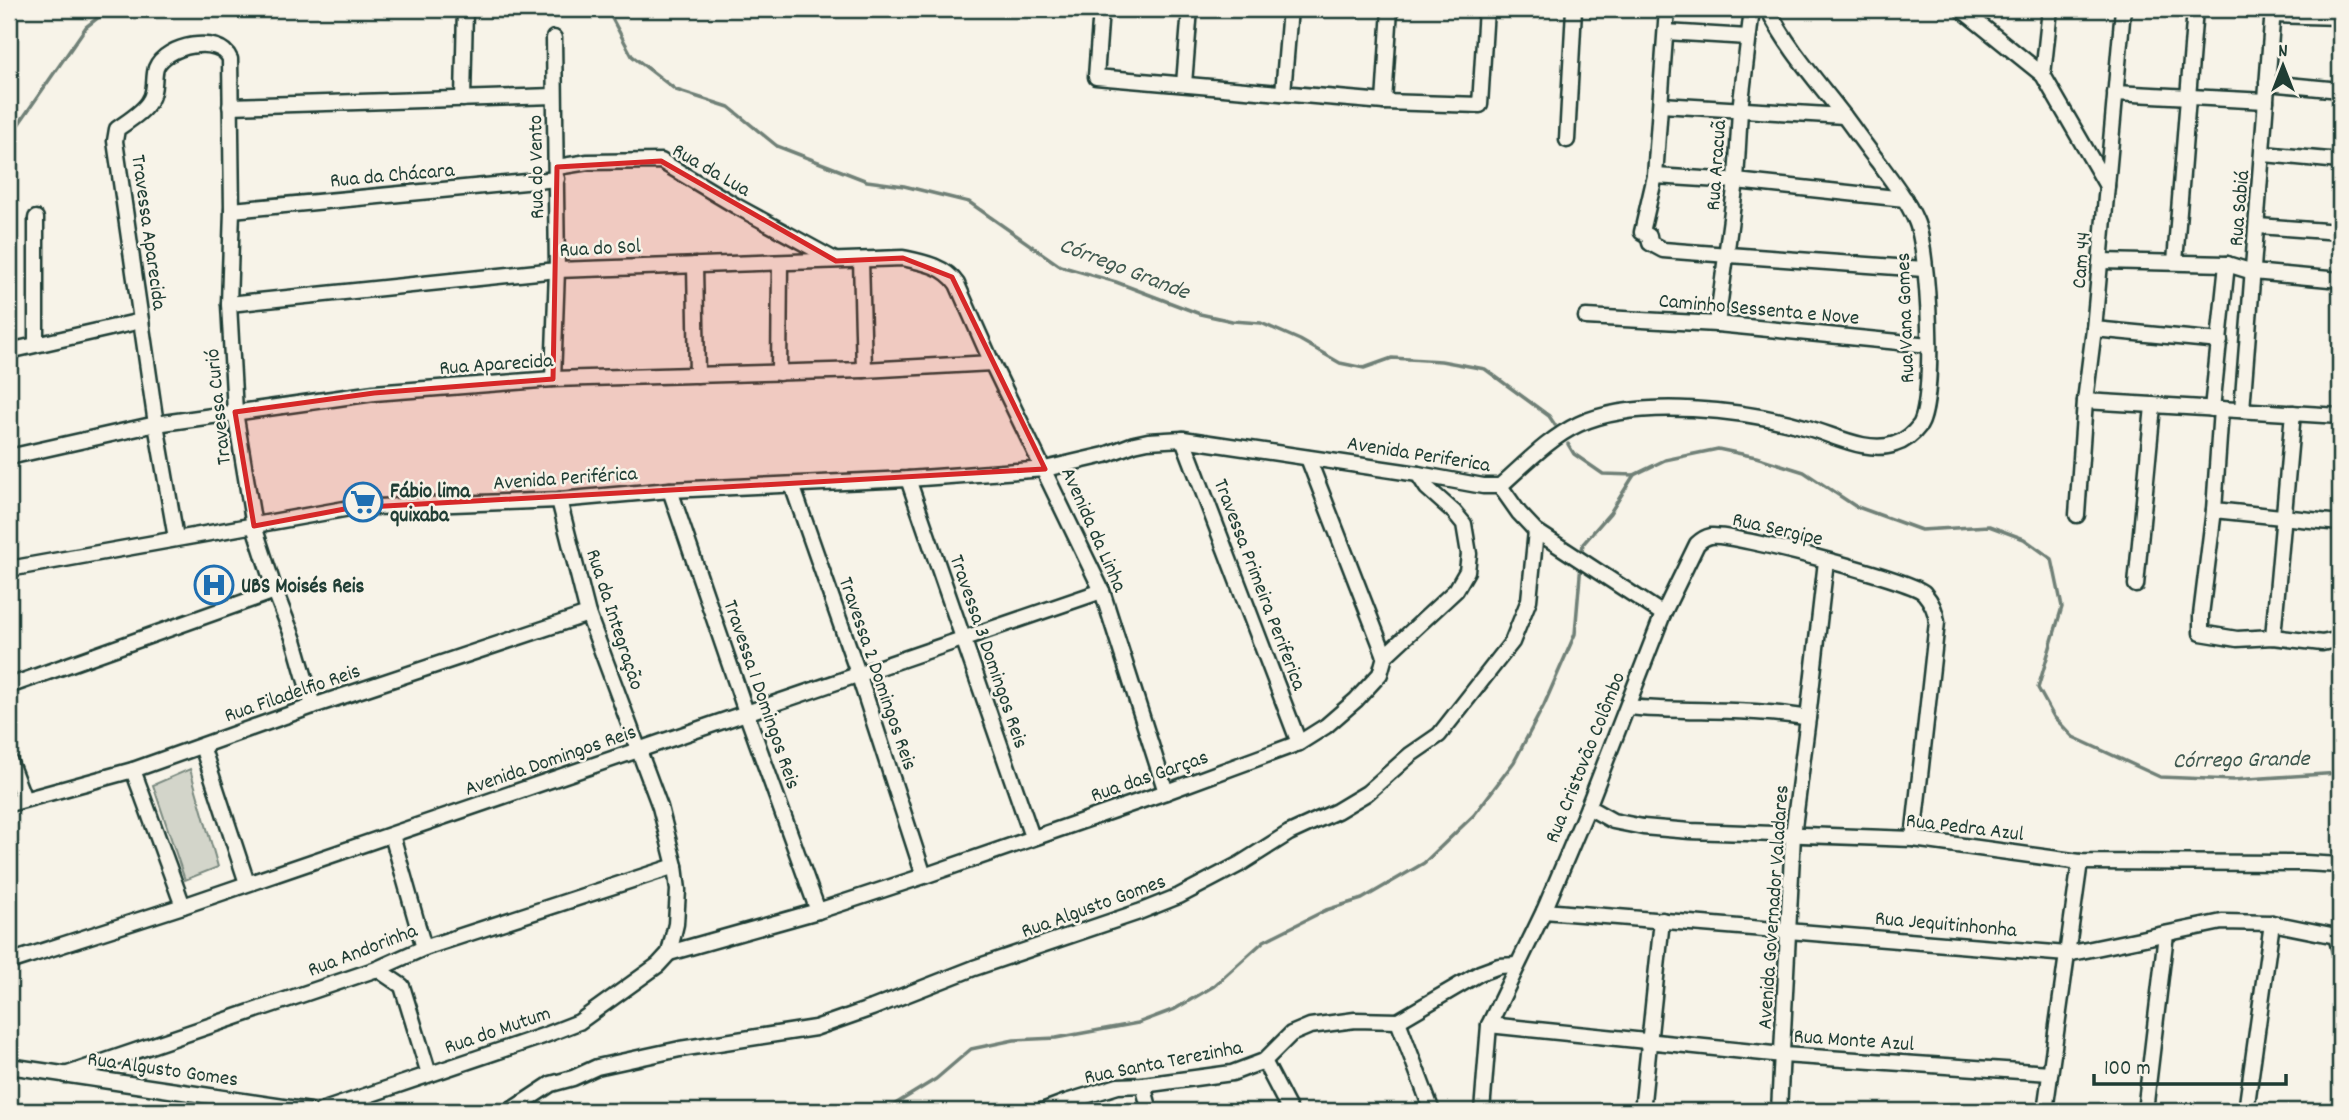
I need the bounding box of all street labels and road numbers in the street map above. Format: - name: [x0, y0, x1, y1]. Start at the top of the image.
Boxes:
- street label: Rua do Vento: [522, 115, 554, 219]
- street label: Rua Aracuã: [1700, 118, 1736, 212]
- street label: Rua da Lua: [666, 137, 756, 207]
- street label: Travessa Aparecida: [121, 153, 173, 313]
- street label: Rua da Chácara: [329, 157, 457, 197]
- street label: Rua Sabiá: [2223, 168, 2259, 248]
- street label: Cam 44: [2066, 231, 2100, 290]
- street label: Rua do Sol: [559, 233, 642, 267]
- street label: Rua Vana Gomes: [1890, 252, 1924, 384]
- street label: Caminho Sessenta e Nove: [1657, 287, 1860, 335]
- street label: Travessa Curió: [199, 347, 241, 466]
- street label: Rua Aparecida: [438, 347, 555, 385]
- street label: Avenida Periferica: [1345, 430, 1493, 482]
- street label: Avenida Periférica: [492, 460, 639, 500]
- street label: Avenida da Linha: [1051, 463, 1134, 598]
- street label: Travessa Primeira Periferica: [1204, 475, 1313, 696]
- street label: Rua Sergipe: [1729, 506, 1826, 556]
- street label: Rua da Integração: [576, 546, 650, 694]
- street label: Travessa 3 Domingos Reis: [940, 551, 1034, 753]
- street label: Travessa 2 Domingos Reis: [829, 573, 923, 775]
- street label: Travessa 1 Domingos Reis: [714, 596, 807, 794]
- street label: Rua Filadelfio Reis: [221, 658, 365, 732]
- street label: Rua Cristovão Colômbo: [1539, 668, 1635, 848]
- street label: Avenida Domingos Reis: [461, 718, 641, 805]
- street label: Rua das Garças: [1087, 744, 1213, 812]
- street label: Avenida Governador Valadares: [1751, 784, 1799, 1030]
- street label: Rua Pedra Azul: [1904, 807, 2025, 851]
- street label: Rua Algusto Gomes: [1018, 868, 1171, 948]
- street label: Rua Jequitinhonha: [1873, 905, 2019, 947]
- street label: Rua Andorinha: [304, 917, 423, 986]
- street label: Rua do Mutum: [441, 1000, 555, 1064]
- street label: Rua Monte Azul: [1793, 1023, 1915, 1061]
- street label: Rua Santa Terezinha: [1082, 1034, 1246, 1094]
- street label: Rua Algusto Gomes: [85, 1046, 240, 1096]

